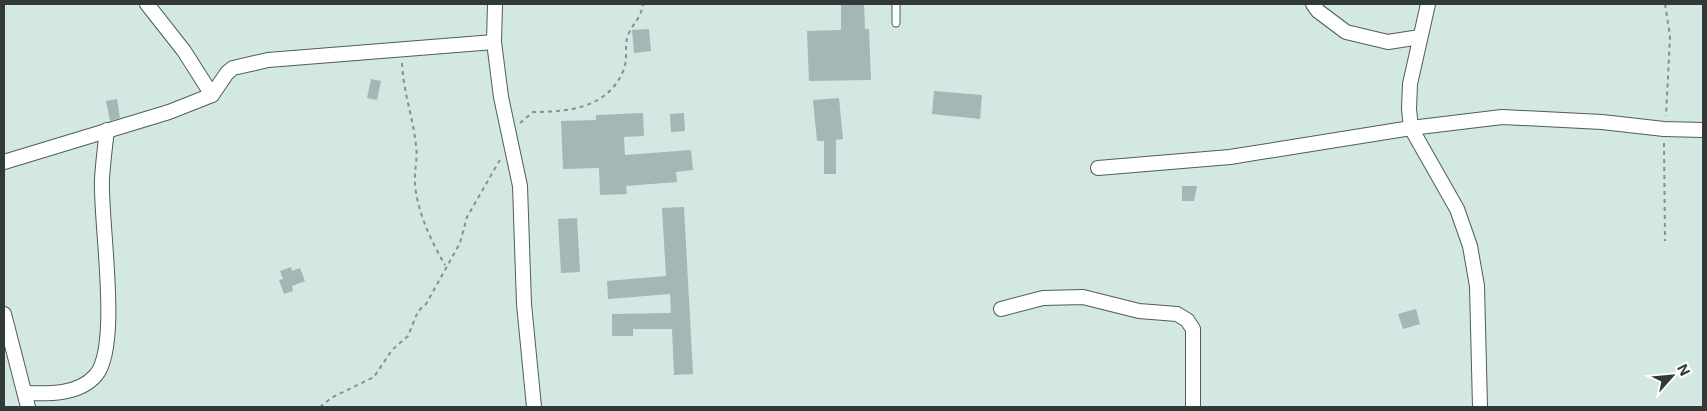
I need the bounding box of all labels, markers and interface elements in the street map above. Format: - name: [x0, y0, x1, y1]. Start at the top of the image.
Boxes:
- north arrow: [1647, 351, 1697, 401]
- text: N: [1674, 361, 1694, 378]

